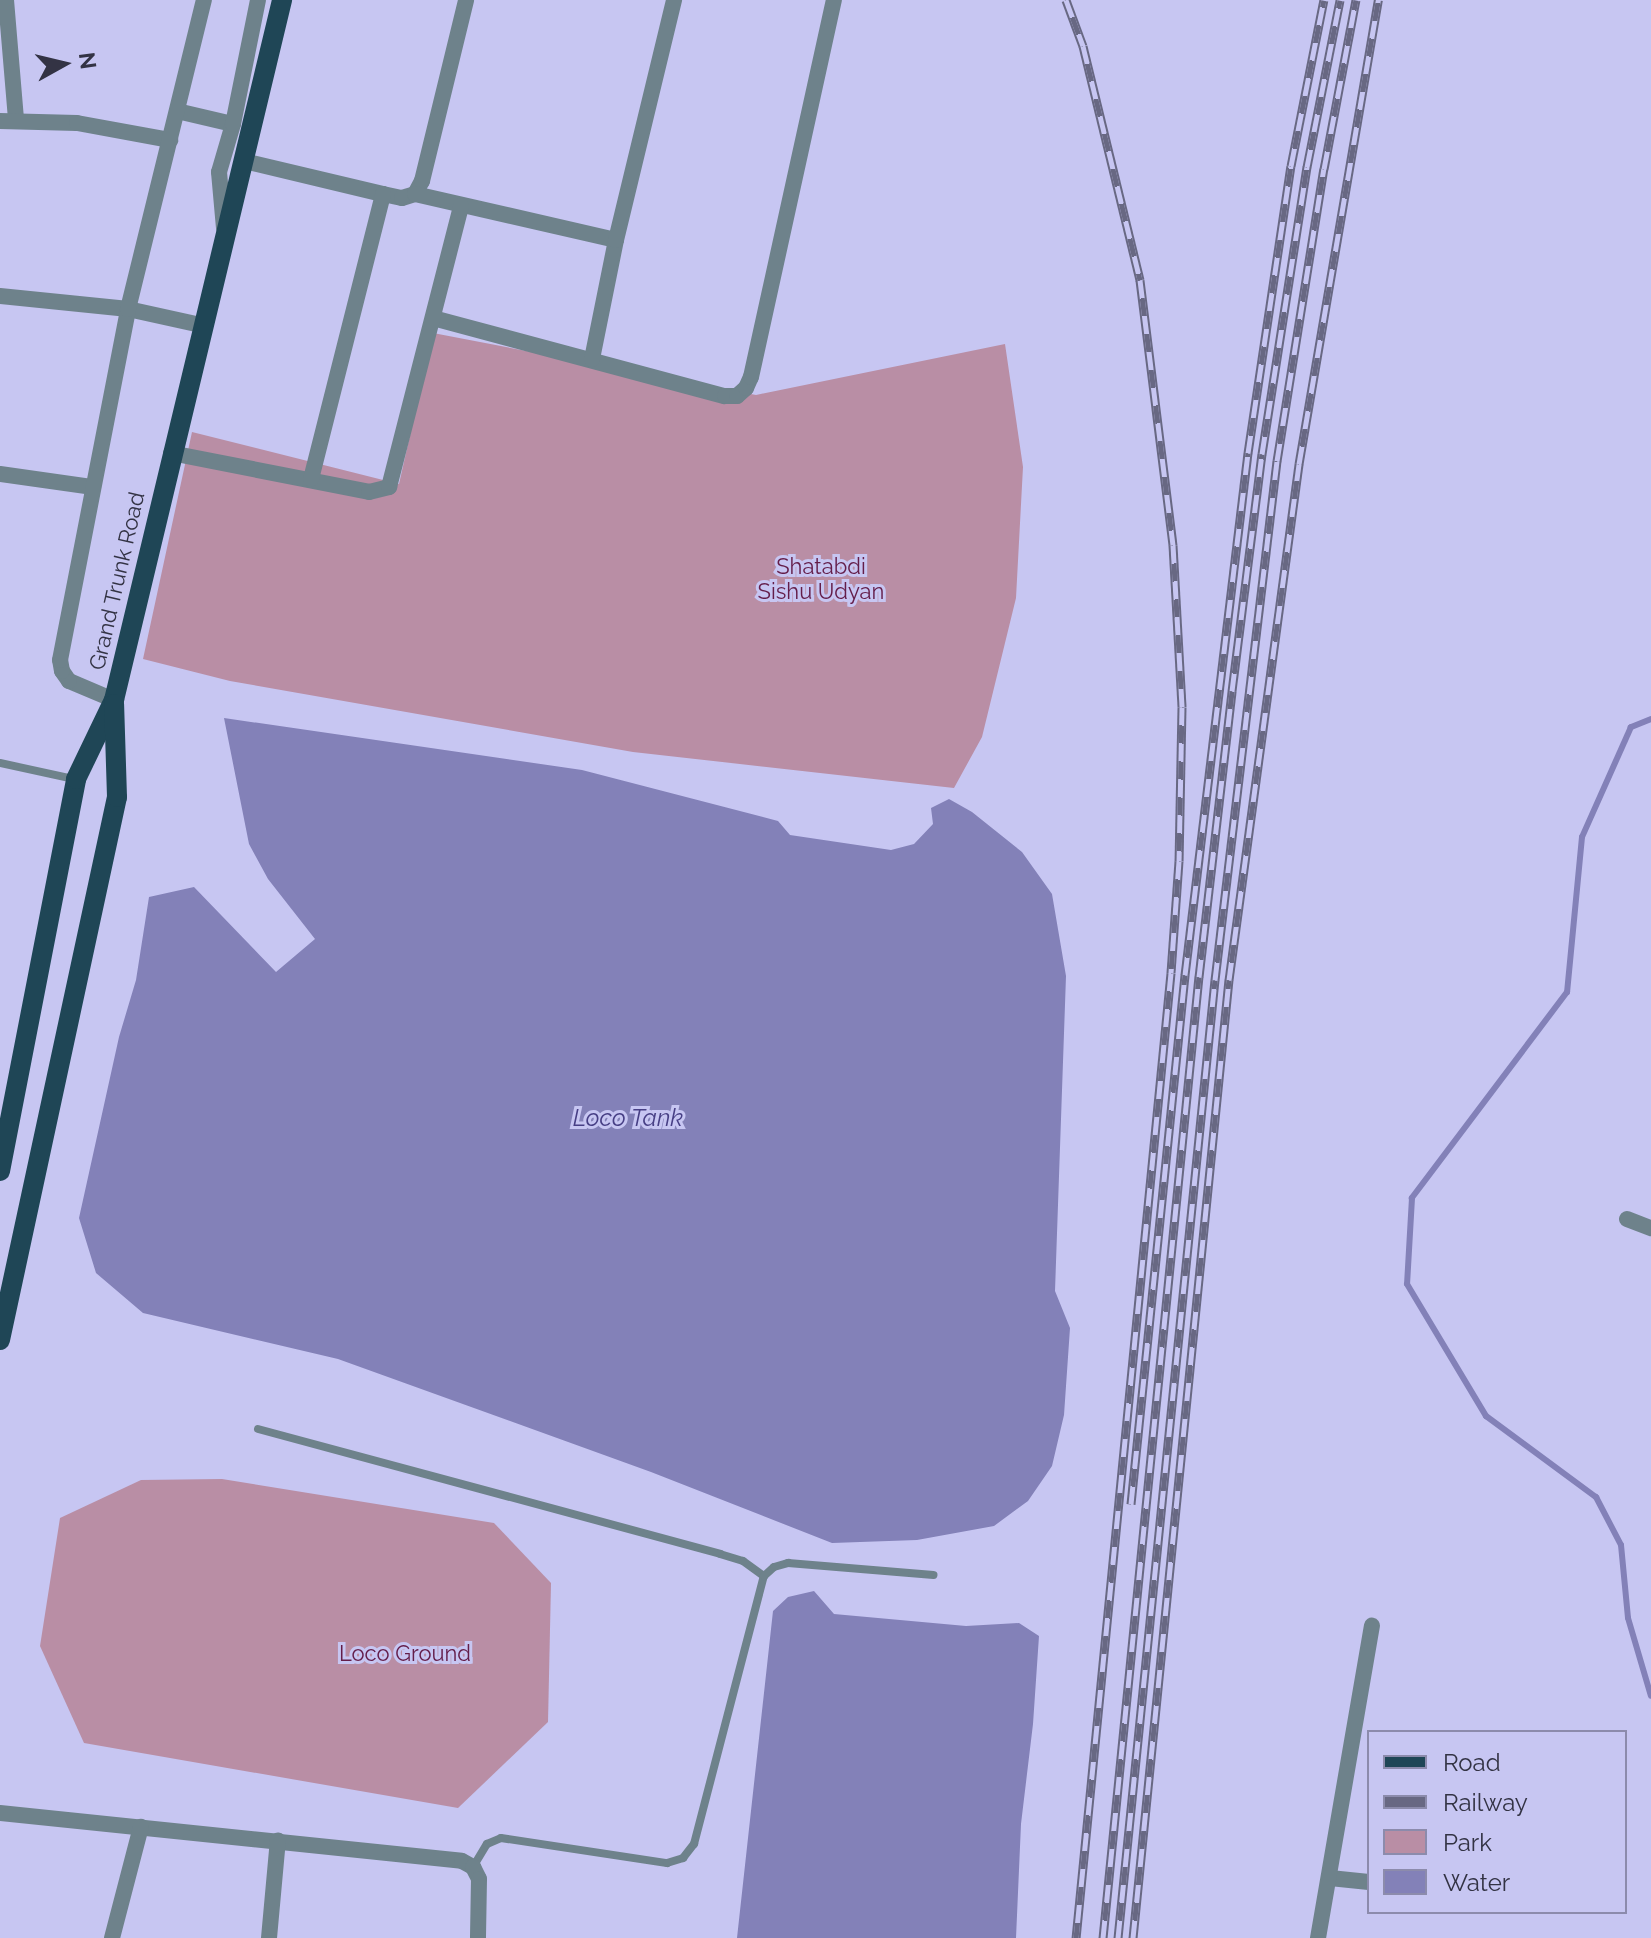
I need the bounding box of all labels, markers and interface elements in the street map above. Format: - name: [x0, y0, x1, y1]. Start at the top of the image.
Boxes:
- north arrow: [24, 24, 104, 104]
- text: N: [74, 51, 102, 71]
- street label: Grand Trunk Road: [84, 489, 150, 673]
- park label: Shatabdi Sishu Udyan: [758, 553, 884, 604]
- water label: Loco Tank: [572, 1104, 684, 1132]
- park label: Loco Ground: [339, 1641, 471, 1667]
- legend: [1367, 1730, 1627, 1914]
- text: Road: [1443, 1748, 1501, 1777]
- text: Railway: [1443, 1788, 1528, 1817]
- text: Park: [1443, 1828, 1492, 1857]
- text: Water: [1443, 1868, 1510, 1897]

